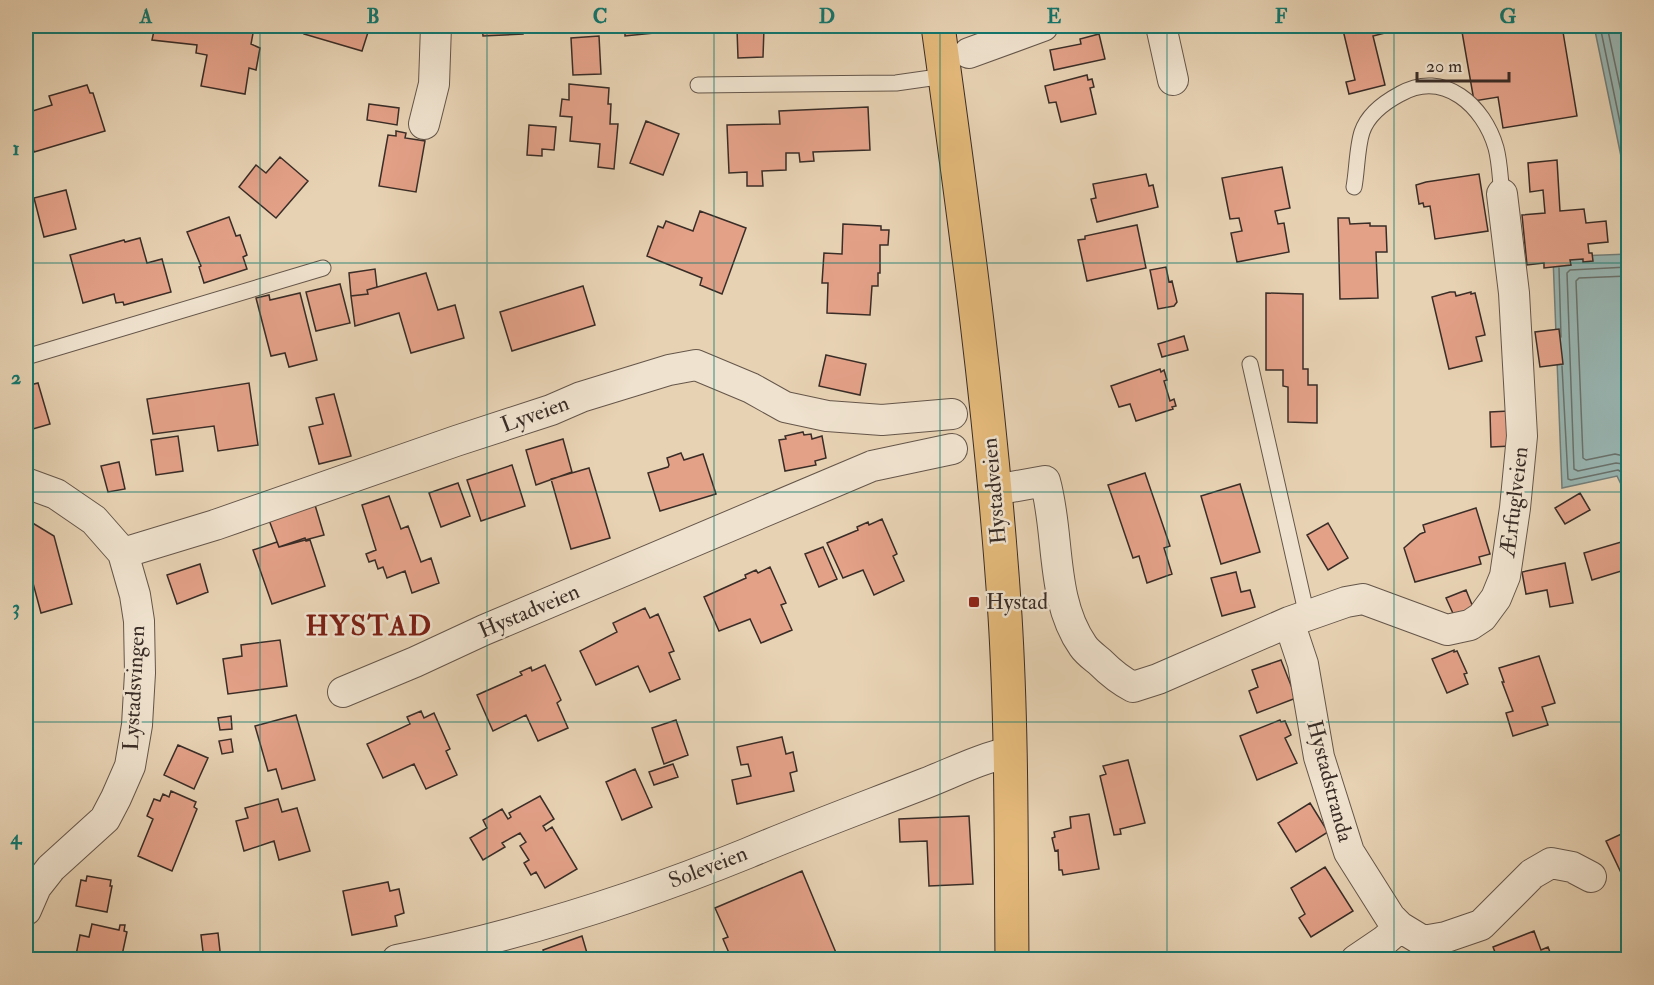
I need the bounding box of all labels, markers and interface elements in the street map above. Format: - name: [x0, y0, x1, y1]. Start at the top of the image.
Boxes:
- text: A: [139, 4, 153, 29]
- text: B: [366, 4, 380, 29]
- text: C: [593, 4, 607, 29]
- text: D: [819, 4, 835, 29]
- text: E: [1047, 4, 1062, 29]
- text: F: [1275, 4, 1288, 29]
- text: G: [1500, 4, 1517, 29]
- scale bar: [1417, 45, 1508, 83]
- text: 20 m: [1426, 55, 1462, 78]
- text: 1: [12, 136, 20, 161]
- text: 2: [11, 365, 21, 390]
- street label: Lyveien: [497, 389, 573, 439]
- street label: Hystadveien: [975, 437, 1013, 545]
- street label: Ærfuglveien: [1493, 445, 1535, 560]
- street label: Hystadveien: [474, 577, 584, 645]
- place label: Hystad: [986, 588, 1048, 616]
- text: 3: [12, 595, 20, 620]
- marker: Hystad: [967, 595, 981, 609]
- district label: HYSTAD: [305, 609, 433, 644]
- street label: Lystadsvingen: [117, 625, 151, 751]
- street label: Hystadstranda: [1300, 717, 1360, 846]
- text: 4: [10, 825, 23, 850]
- street label: Soleveien: [665, 839, 751, 895]

